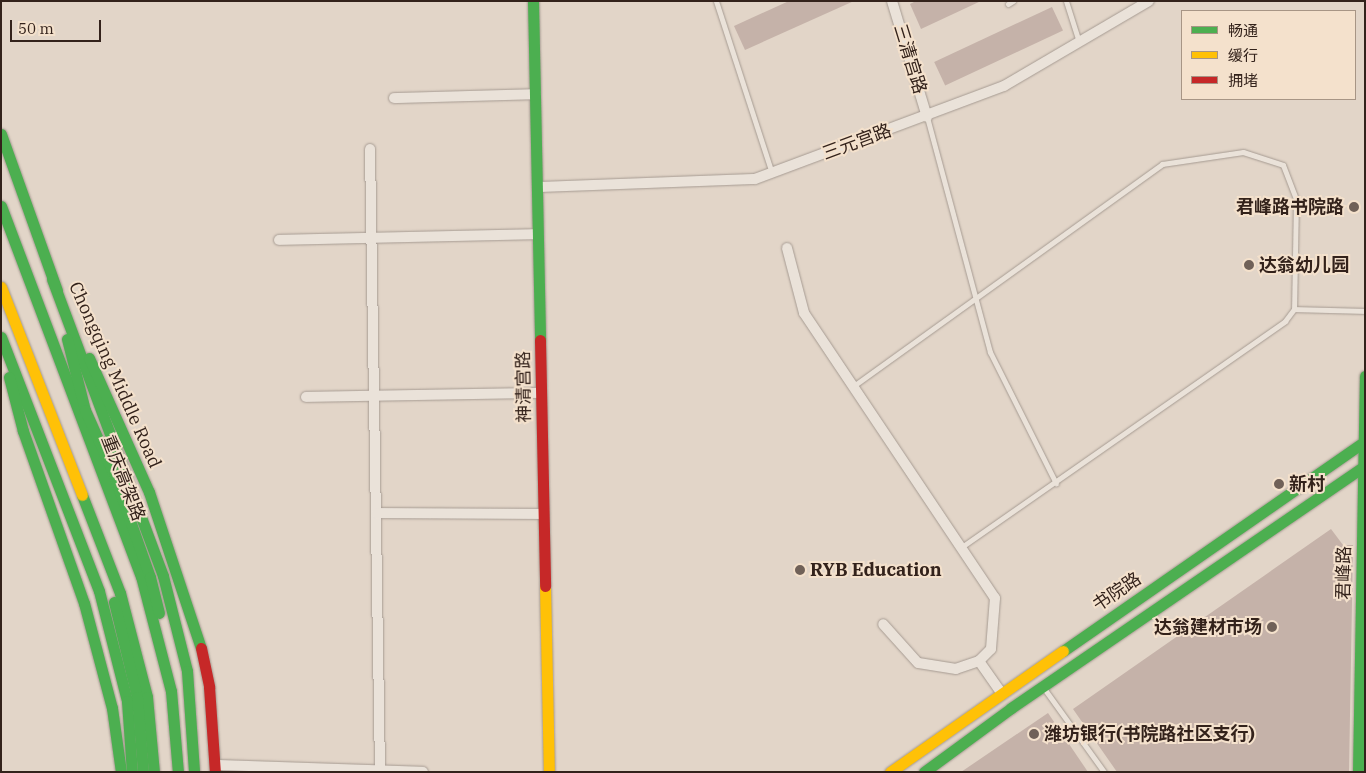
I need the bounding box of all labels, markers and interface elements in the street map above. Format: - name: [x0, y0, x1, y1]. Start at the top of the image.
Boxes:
- scale bar: [12, 10, 104, 42]
- legend: [1181, 10, 1356, 100]
- text: 50 m: [18, 19, 54, 38]
- street label: 三清宫路: [889, 21, 931, 97]
- text: 畅通: [1228, 21, 1258, 40]
- text: 缓行: [1228, 46, 1258, 65]
- text: 拥堵: [1228, 71, 1258, 90]
- street label: 三元宫路: [819, 120, 895, 164]
- place label: 君峰路书院路: [1236, 196, 1344, 218]
- marker: 君峰路书院路: [1348, 201, 1360, 213]
- place label: 达翁幼儿园: [1259, 254, 1349, 276]
- marker: 达翁幼儿园: [1243, 259, 1255, 271]
- street label: Chongqing Middle Road: [64, 279, 166, 471]
- street label: 神清宫路: [513, 351, 535, 423]
- street label: 重庆高架路: [97, 432, 149, 524]
- place label: 新村: [1289, 473, 1325, 495]
- marker: 新村: [1273, 478, 1285, 490]
- street label: 君峰路: [1333, 546, 1355, 600]
- place label: RYB Education: [810, 559, 942, 581]
- marker: RYB Education: [794, 564, 806, 576]
- street label: 书院路: [1089, 568, 1145, 616]
- place label: 达翁建材市场: [1154, 616, 1262, 638]
- marker: 达翁建材市场: [1266, 621, 1278, 633]
- place label: 潍坊银行(书院路社区支行): [1044, 723, 1255, 745]
- marker: 潍坊银行(书院路社区支行): [1028, 728, 1040, 740]

